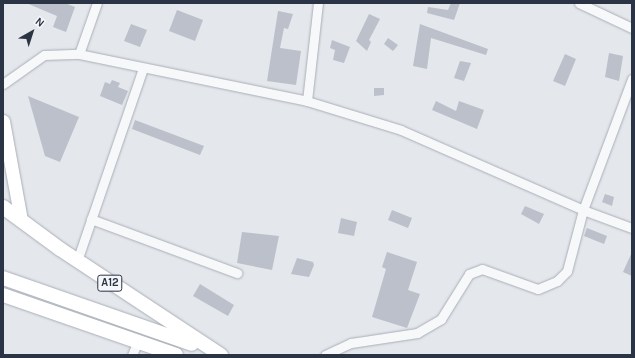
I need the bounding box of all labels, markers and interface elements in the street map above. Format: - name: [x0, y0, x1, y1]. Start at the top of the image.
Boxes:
- north arrow: [12, 12, 52, 52]
- text: N: [33, 15, 47, 30]
- road number: A12: [97, 274, 123, 292]

